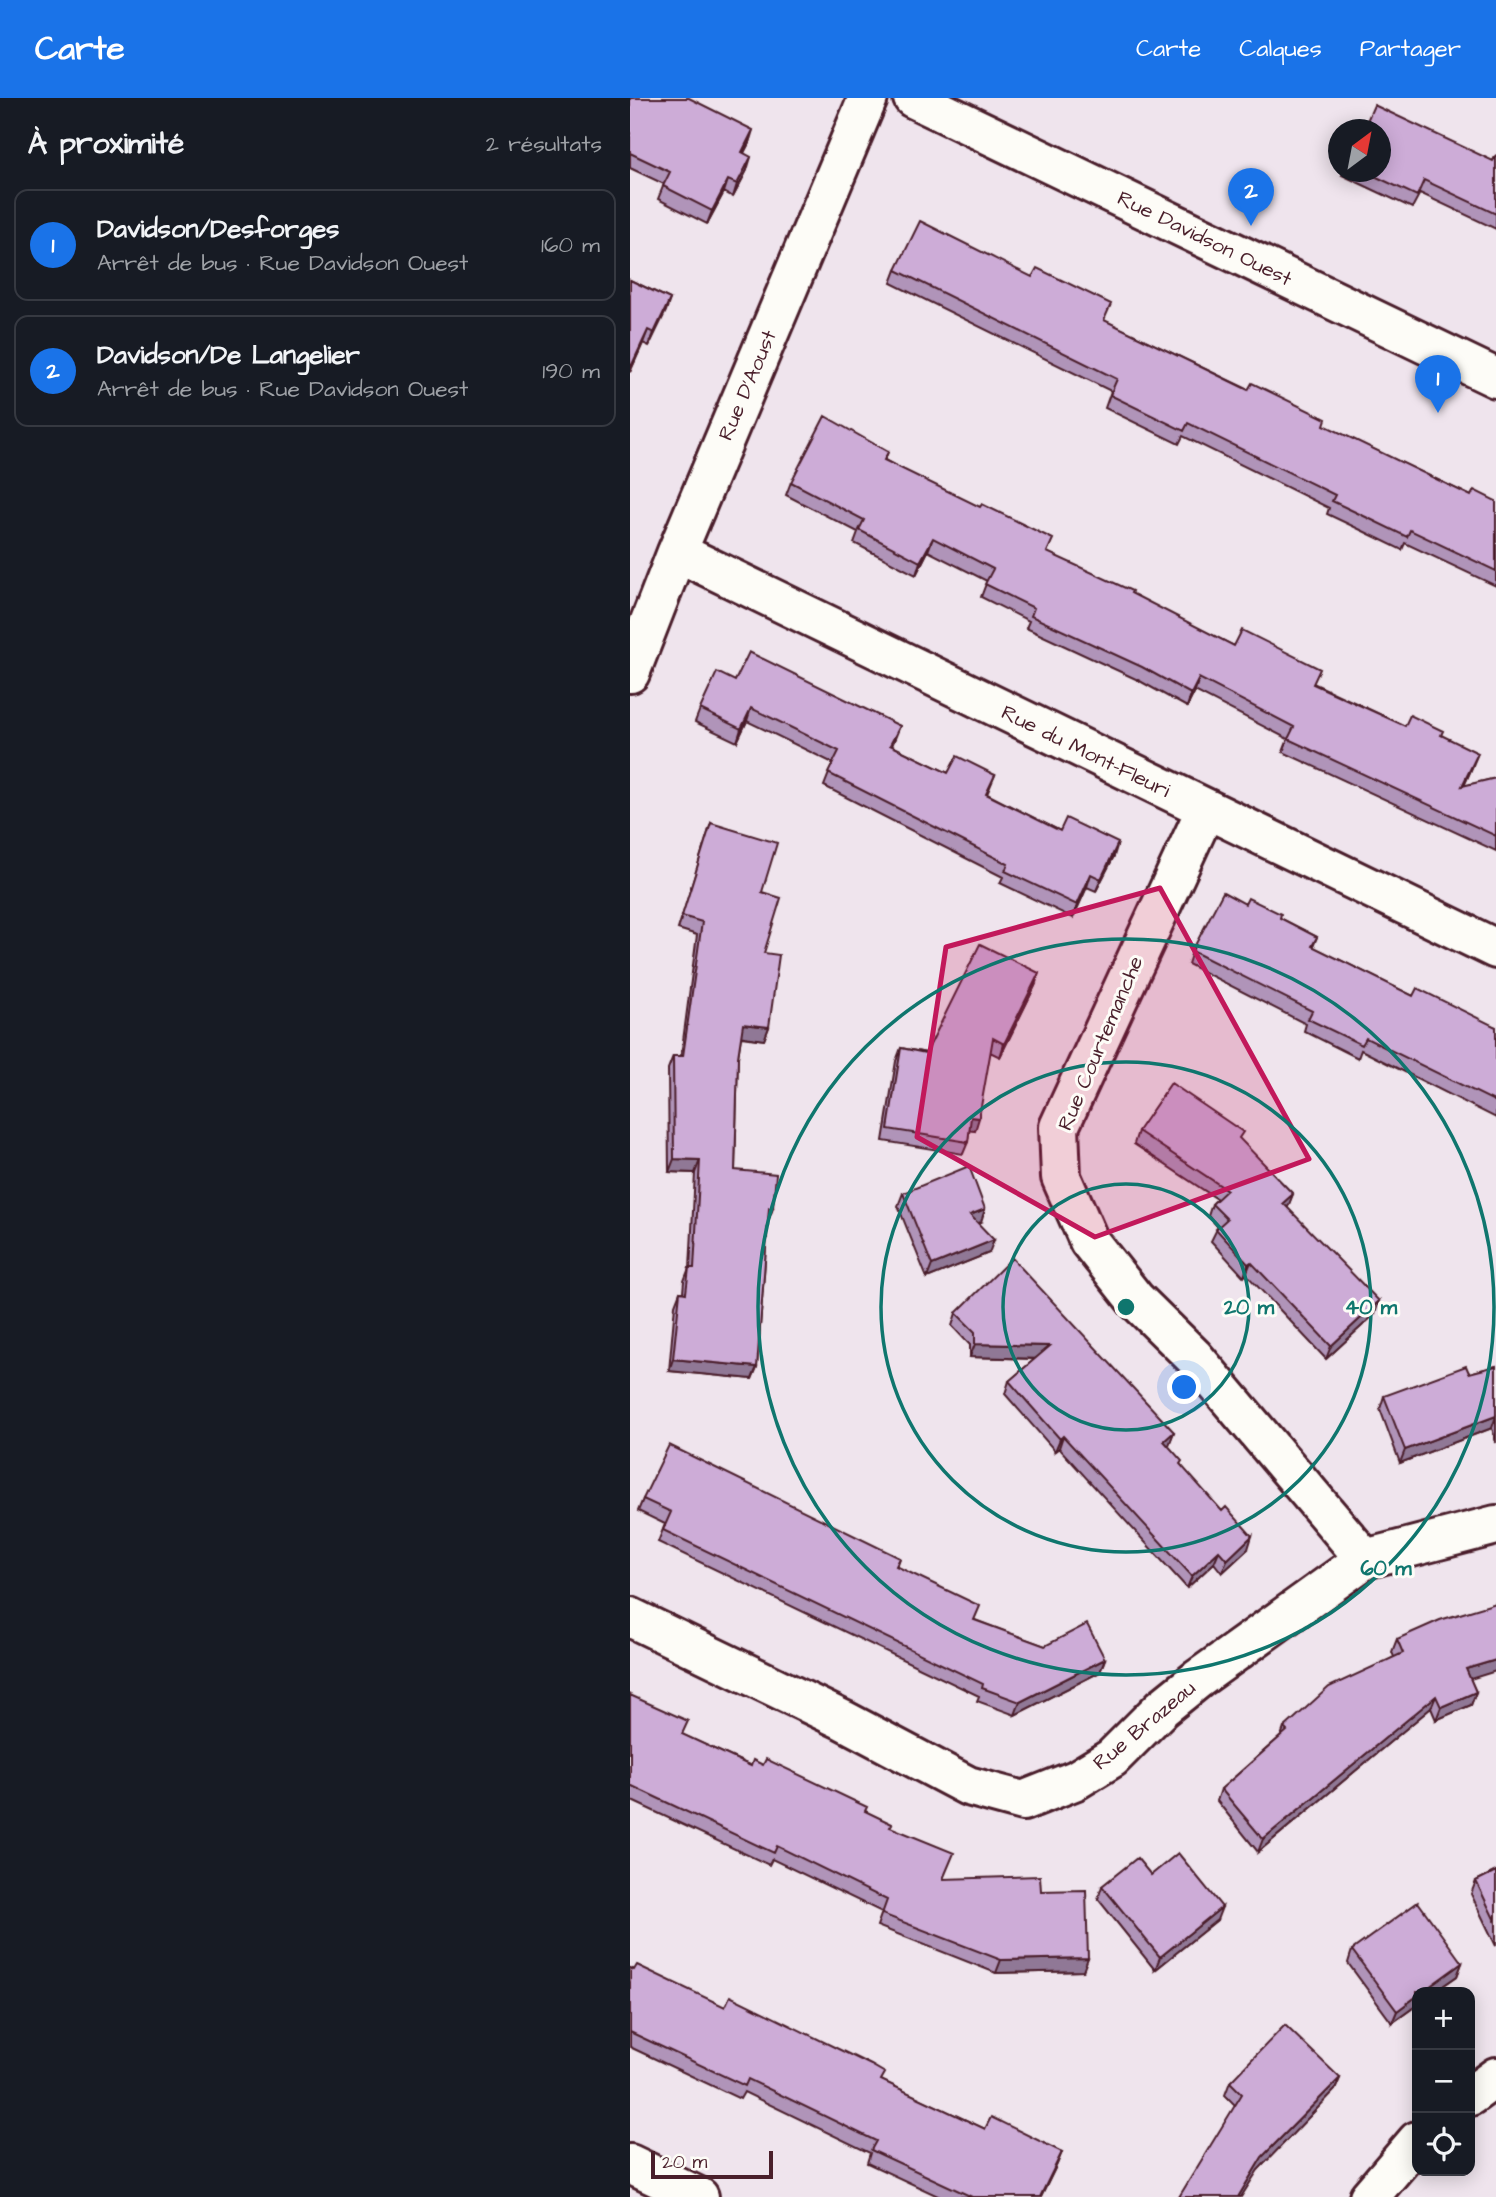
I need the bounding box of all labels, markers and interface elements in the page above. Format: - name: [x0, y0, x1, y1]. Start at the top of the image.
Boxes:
- text: Carte: [35, 26, 125, 72]
- text: Carte: [1136, 32, 1201, 66]
- text: Calques: [1239, 32, 1322, 66]
- text: Partager: [1360, 32, 1461, 66]
- north arrow: [1328, 119, 1391, 182]
- text: À proximité: [28, 123, 184, 165]
- text: 2 résultats: [486, 128, 602, 160]
- pin: 2: [1228, 168, 1274, 226]
- street label: Rue Davidson Ouest: [1113, 184, 1297, 294]
- text: Davidson/Desforges: [97, 211, 339, 247]
- text: 1: [52, 229, 54, 261]
- text: 160 m: [541, 229, 600, 261]
- text: Arrêt de bus · Rue Davidson Ouest: [97, 247, 468, 279]
- street label: Rue D'Aoust: [711, 325, 784, 445]
- text: Davidson/De Langelier: [97, 337, 360, 373]
- text: 2: [46, 355, 60, 387]
- text: 190 m: [542, 355, 600, 387]
- pin: 1: [1415, 355, 1461, 413]
- text: Arrêt de bus · Rue Davidson Ouest: [97, 373, 468, 405]
- street label: Rue du Mont-Fleuri: [996, 698, 1175, 805]
- street label: Rue Courtemanche: [1051, 952, 1150, 1135]
- text: 20 m: [1223, 1293, 1275, 1322]
- text: 40 m: [1345, 1293, 1398, 1322]
- centre of rings: [1114, 1295, 1138, 1319]
- your location: [1167, 1370, 1201, 1404]
- text: 60 m: [1360, 1554, 1412, 1583]
- street label: Rue Brazeau: [1087, 1674, 1202, 1777]
- map controls: [1412, 1987, 1475, 2176]
- button: +: [1412, 1987, 1475, 2050]
- button: −: [1412, 2050, 1475, 2113]
- button: locate: [1412, 2113, 1475, 2176]
- scale bar: [651, 2148, 774, 2180]
- text: 20 m: [662, 2149, 707, 2176]

